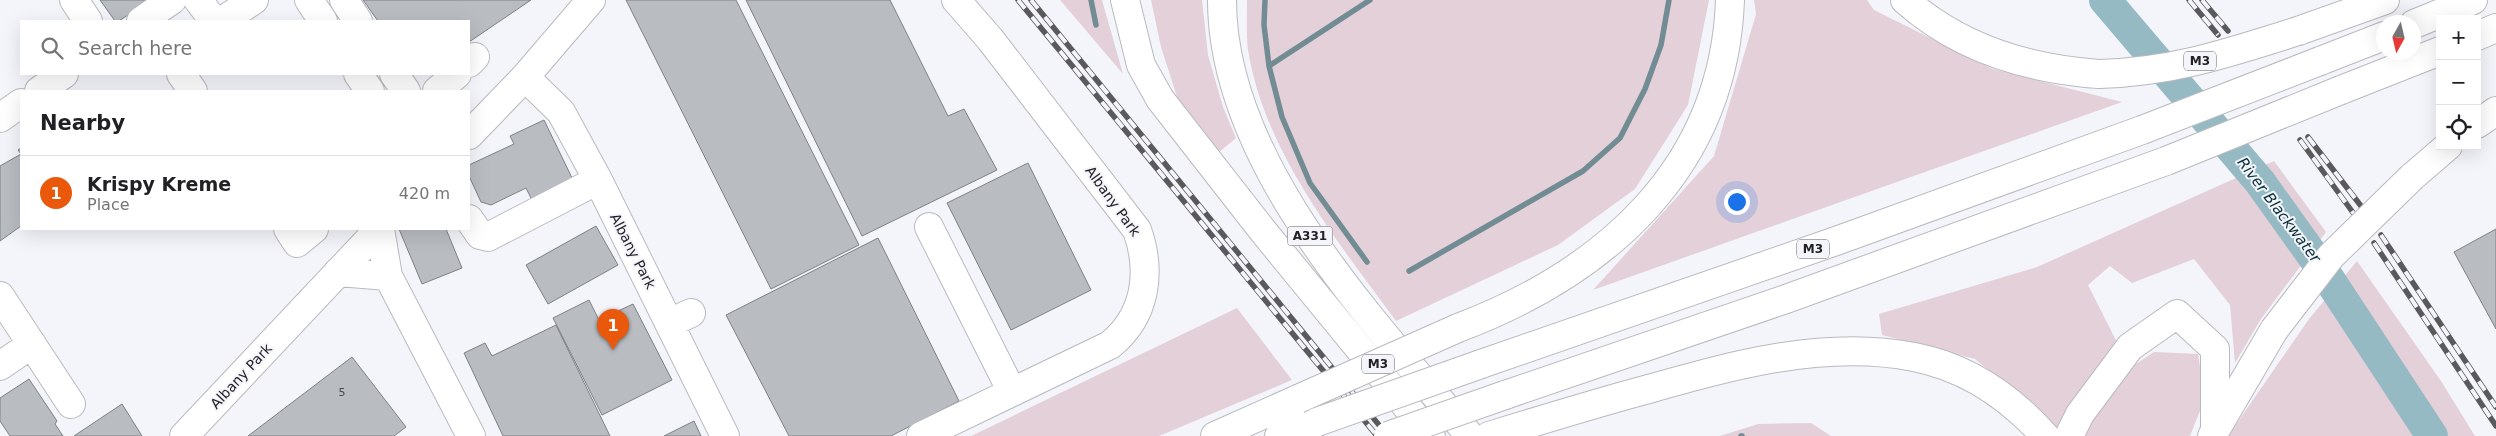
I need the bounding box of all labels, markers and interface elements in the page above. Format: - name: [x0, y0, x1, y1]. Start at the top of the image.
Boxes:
- north arrow: [2376, 15, 2421, 60]
- map controls: [2436, 15, 2481, 150]
- button: +: [2436, 15, 2481, 60]
- search box: [20, 20, 470, 75]
- icon: search: [38, 34, 66, 62]
- text: Search here: [78, 37, 192, 59]
- road number: M3: [2184, 51, 2216, 70]
- button: −: [2436, 60, 2481, 105]
- button: locate: [2436, 105, 2481, 150]
- text: Nearby: [40, 111, 125, 135]
- water label: River Blackwater: [2234, 154, 2325, 267]
- street label: Albany Park: [1082, 163, 1144, 240]
- text: Krispy Kreme: [87, 173, 231, 195]
- text: 1: [50, 184, 62, 203]
- text: 420 m: [399, 184, 450, 203]
- your location: [1724, 189, 1750, 215]
- text: Place: [87, 195, 130, 214]
- street label: Albany Park: [607, 210, 659, 292]
- road number: A331: [1288, 227, 1332, 246]
- road number: M3: [1797, 240, 1829, 258]
- pin: 1: [597, 309, 629, 350]
- street label: Albany Park: [207, 340, 276, 412]
- road number: M3: [1362, 354, 1394, 374]
- house number: 5: [339, 386, 346, 399]

